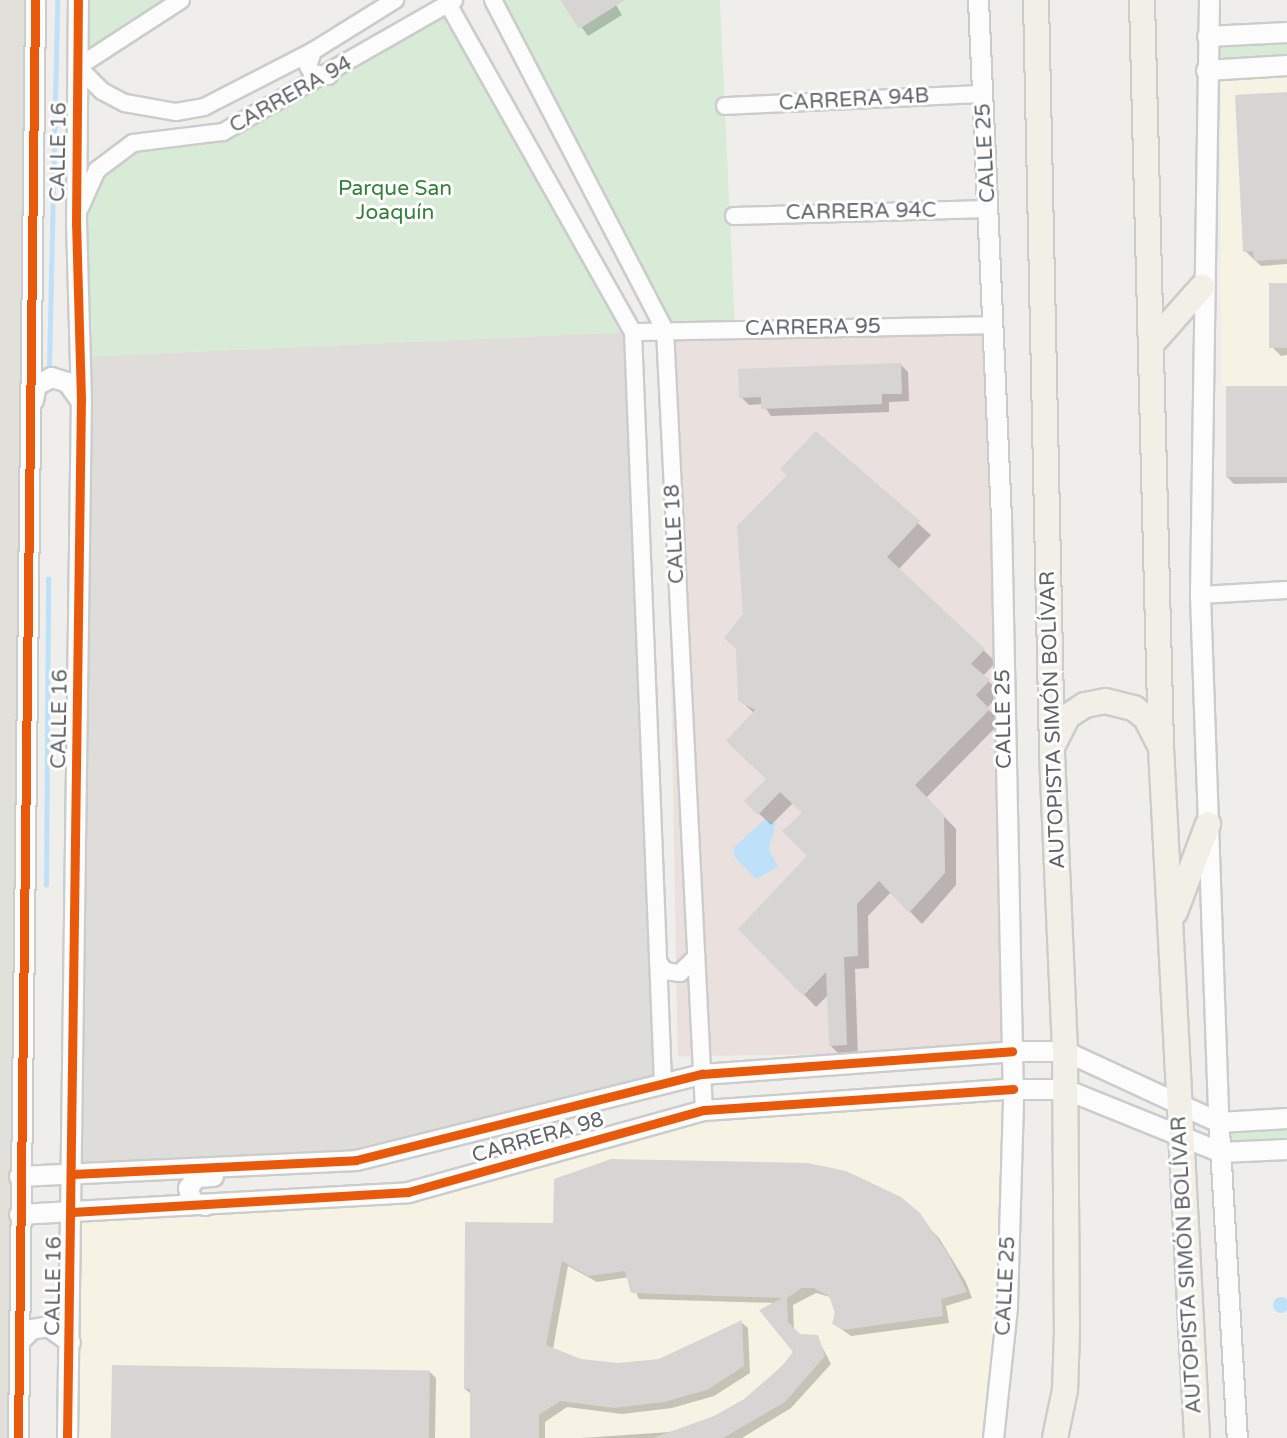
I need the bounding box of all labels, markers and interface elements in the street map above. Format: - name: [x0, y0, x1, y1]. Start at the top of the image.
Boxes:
- street label: CARRERA 94: [225, 51, 357, 139]
- street label: CARRERA 94B: [778, 83, 930, 117]
- street label: CALLE 16: [46, 102, 72, 202]
- street label: CALLE 25: [971, 103, 1001, 203]
- park label: Parque San Joaquín: [338, 176, 452, 226]
- street label: CARRERA 94C: [785, 198, 937, 226]
- street label: CARRERA 95: [745, 314, 881, 342]
- street label: CALLE 18: [660, 484, 690, 584]
- street label: AUTOPISTA SIMÓN BOLÍVAR: [1035, 571, 1071, 869]
- street label: CALLE 16: [47, 669, 73, 769]
- street label: CALLE 25: [991, 669, 1017, 769]
- street label: CARRERA 98: [469, 1107, 607, 1169]
- street label: AUTOPISTA SIMÓN BOLÍVAR: [1167, 1116, 1207, 1414]
- street label: CALLE 16: [41, 1236, 67, 1336]
- street label: CALLE 25: [991, 1236, 1021, 1336]

